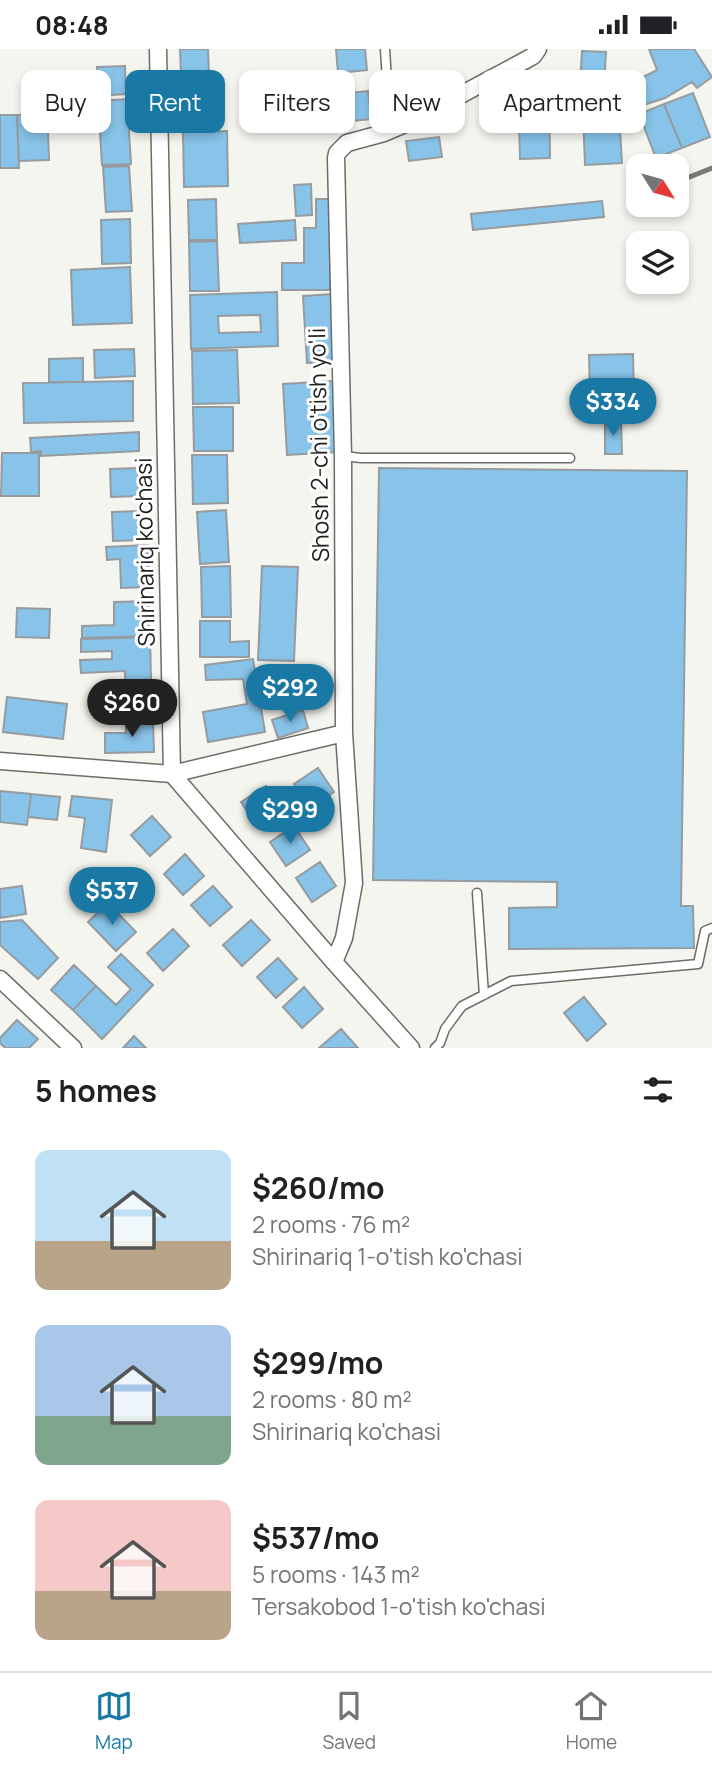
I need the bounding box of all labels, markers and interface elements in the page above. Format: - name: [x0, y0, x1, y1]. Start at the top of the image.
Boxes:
- text: 08:48: [35, 7, 109, 43]
- chip: Buy: [21, 70, 111, 133]
- chip: Rent: [125, 70, 225, 133]
- chip: Filters: [239, 70, 355, 133]
- chip: New: [369, 70, 465, 133]
- chip: Apartment: [479, 70, 646, 133]
- north arrow: [626, 154, 690, 217]
- map controls: [626, 154, 689, 294]
- button: layers: [626, 231, 689, 294]
- street label: Shosh 2-chi o'tish yo'li: [300, 328, 336, 563]
- pin: $334: [572, 379, 654, 438]
- text: $334: [585, 385, 641, 417]
- street label: Shirinariq ko'chasi: [126, 457, 162, 647]
- pin: $292: [249, 665, 331, 724]
- text: $292: [262, 671, 318, 703]
- pin: $260: [91, 679, 173, 739]
- text: $260: [103, 686, 161, 718]
- pin: $299: [249, 787, 331, 846]
- text: $299: [262, 793, 318, 825]
- pin: $537: [71, 867, 153, 927]
- text: $537: [85, 874, 139, 906]
- text: 5 homes: [35, 1070, 157, 1111]
- icon: filters: [639, 1071, 677, 1109]
- text: $260/mo: [252, 1167, 384, 1208]
- icon: home: [91, 1178, 175, 1262]
- text: 2 rooms · 76 m²: [252, 1208, 410, 1240]
- text: Shirinariq 1-o'tish ko'chasi: [252, 1240, 523, 1272]
- text: $299/mo: [252, 1342, 383, 1383]
- icon: home: [91, 1353, 175, 1437]
- text: 2 rooms · 80 m²: [252, 1383, 412, 1415]
- text: Shirinariq ko'chasi: [252, 1415, 441, 1447]
- text: $537/mo: [252, 1517, 379, 1558]
- icon: home: [91, 1528, 175, 1612]
- text: 5 rooms · 143 m²: [252, 1558, 420, 1590]
- text: Tersakobod 1-o'tish ko'chasi: [252, 1590, 546, 1622]
- tab: Map: [95, 1687, 133, 1755]
- tab: Saved: [323, 1687, 376, 1755]
- tab: Home: [566, 1687, 617, 1755]

